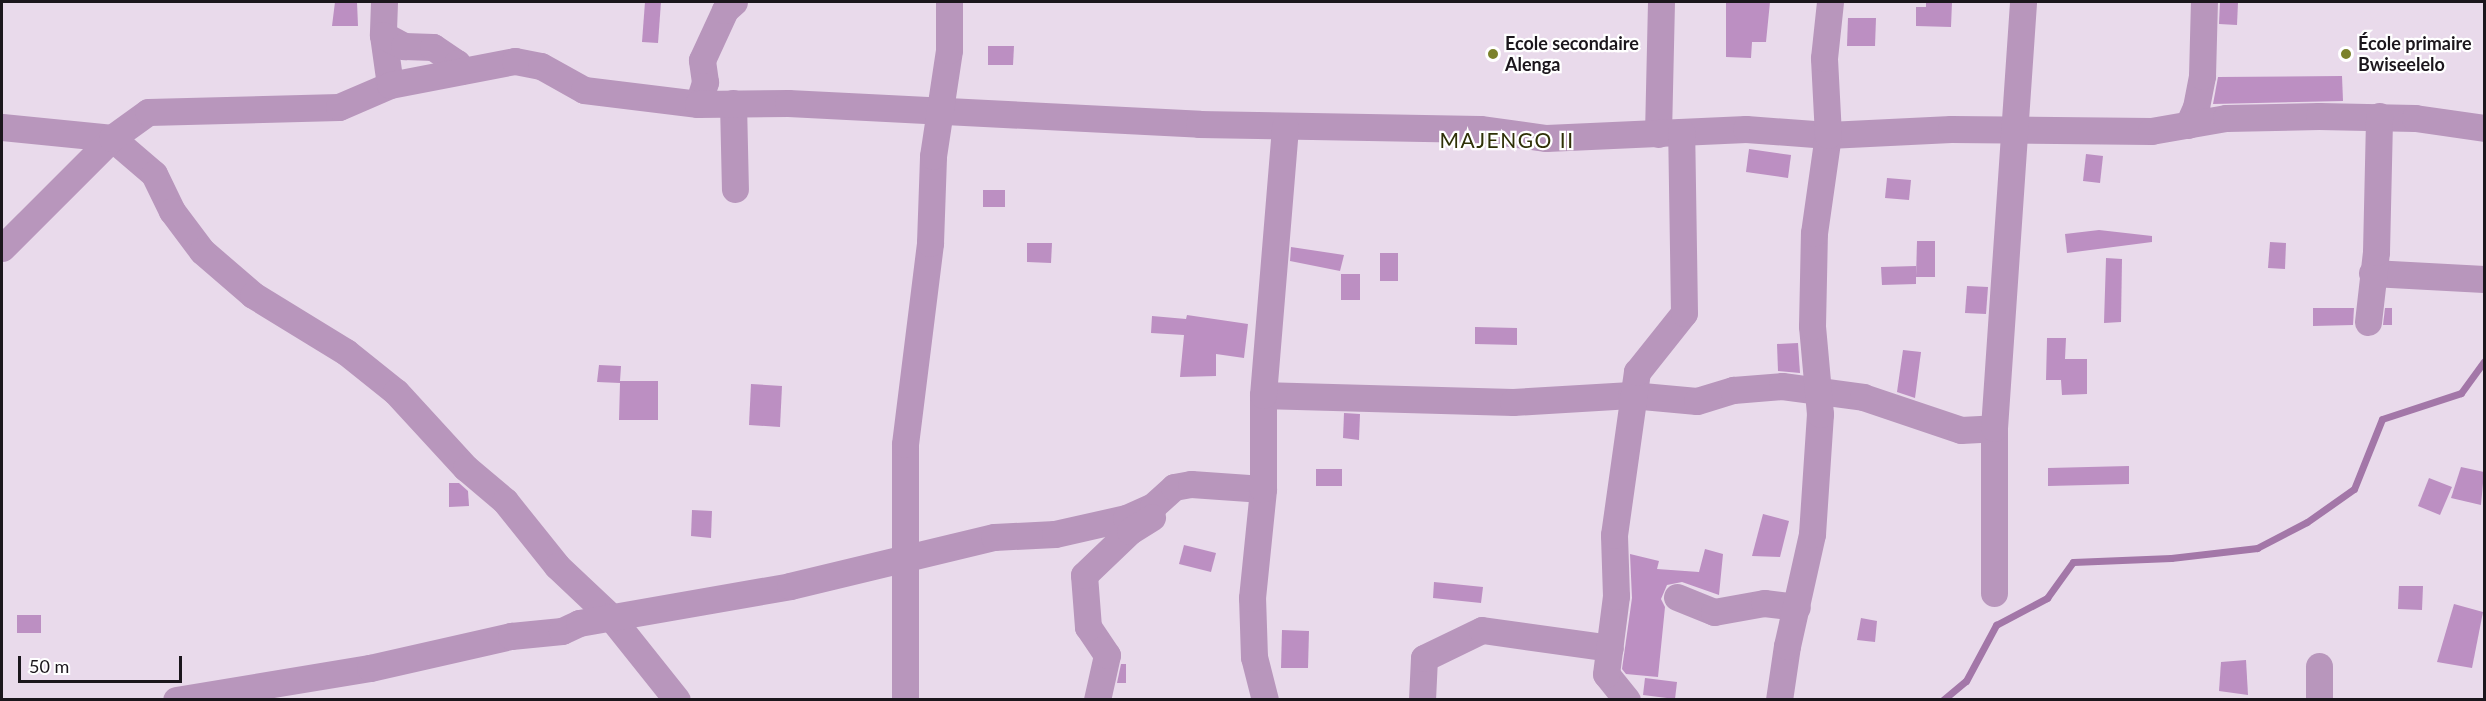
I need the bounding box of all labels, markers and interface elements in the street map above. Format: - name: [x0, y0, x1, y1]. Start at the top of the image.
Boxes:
- place label: Ecole secondaire Alenga: [1505, 33, 1639, 76]
- place label: École primaire Bwiseelelo: [2358, 33, 2472, 76]
- marker: Ecole secondaire Alenga: [1486, 47, 1500, 61]
- marker: École primaire Bwiseelelo: [2339, 47, 2353, 61]
- district label: MAJENGO II: [1439, 127, 1575, 153]
- scale bar: [21, 644, 184, 682]
- text: 50 m: [29, 655, 69, 677]

